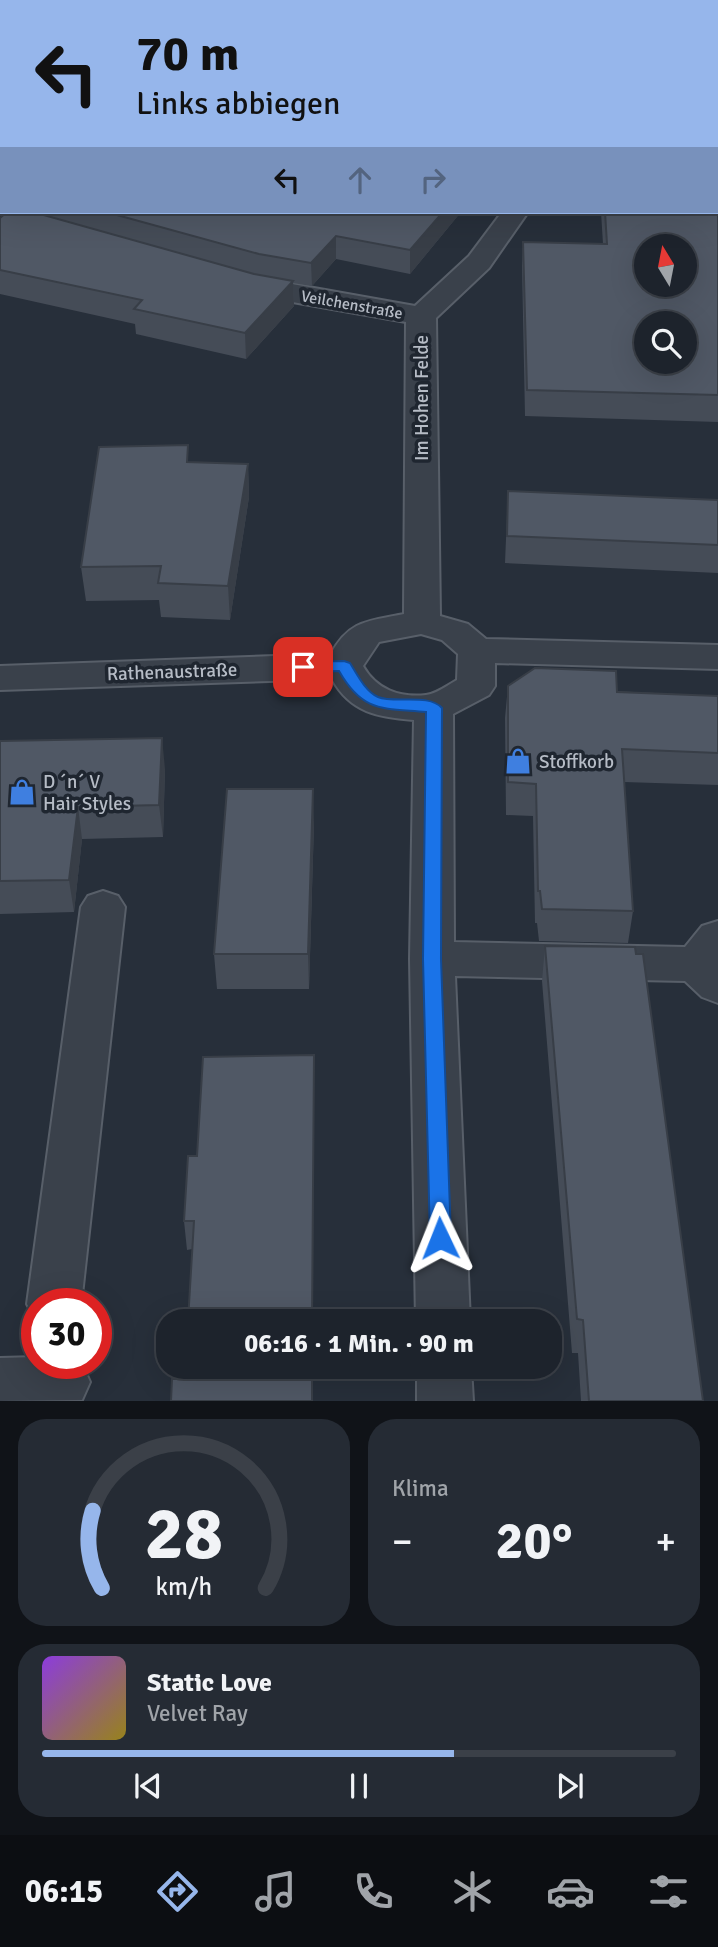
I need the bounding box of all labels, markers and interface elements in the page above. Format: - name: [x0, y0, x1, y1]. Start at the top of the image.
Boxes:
- text: 70 m: [136, 24, 239, 84]
- icon: left: [21, 28, 112, 119]
- text: Links abbiegen: [136, 84, 340, 123]
- icon: left: [268, 161, 306, 199]
- icon: ahead: [341, 161, 379, 199]
- icon: right: [414, 161, 452, 199]
- north arrow: [634, 234, 696, 298]
- map controls: [634, 234, 697, 374]
- street label: Veilchenstraße: [299, 286, 404, 324]
- button: search: [634, 311, 697, 374]
- street label: Im Hohen Felde: [410, 335, 434, 461]
- pin: [273, 637, 333, 697]
- icon: arrive: [284, 648, 322, 686]
- street label: Rathenaustraße: [106, 658, 238, 686]
- shop icon: Stoffkorb: [503, 746, 533, 776]
- place label: Stoffkorb: [539, 750, 614, 774]
- place label: D ´n´ V Hair Styles: [43, 770, 131, 816]
- shop icon: D ´n´ V Hair Styles: [7, 777, 37, 807]
- position arrow: [403, 1201, 477, 1275]
- speed limit sign: 30: [21, 1288, 112, 1379]
- text: 06:16 · 1 Min. · 90 m: [244, 1328, 474, 1360]
- text: Klima: [392, 1474, 449, 1503]
- text: 28: [145, 1491, 223, 1580]
- text: 20°: [496, 1509, 572, 1573]
- text: −: [392, 1518, 413, 1565]
- text: +: [655, 1518, 676, 1565]
- text: km/h: [156, 1571, 212, 1602]
- text: Static Love: [147, 1667, 272, 1699]
- text: Velvet Ray: [147, 1699, 248, 1728]
- icon: previous: [129, 1767, 167, 1805]
- icon: pause: [340, 1767, 378, 1805]
- icon: next: [551, 1767, 589, 1805]
- icon: directions: [153, 1867, 202, 1916]
- icon: music: [251, 1867, 300, 1916]
- icon: phone: [349, 1867, 398, 1916]
- icon: climate: [448, 1867, 497, 1916]
- icon: car: [546, 1867, 595, 1916]
- icon: filters: [644, 1867, 693, 1916]
- text: 06:15: [25, 1872, 103, 1911]

